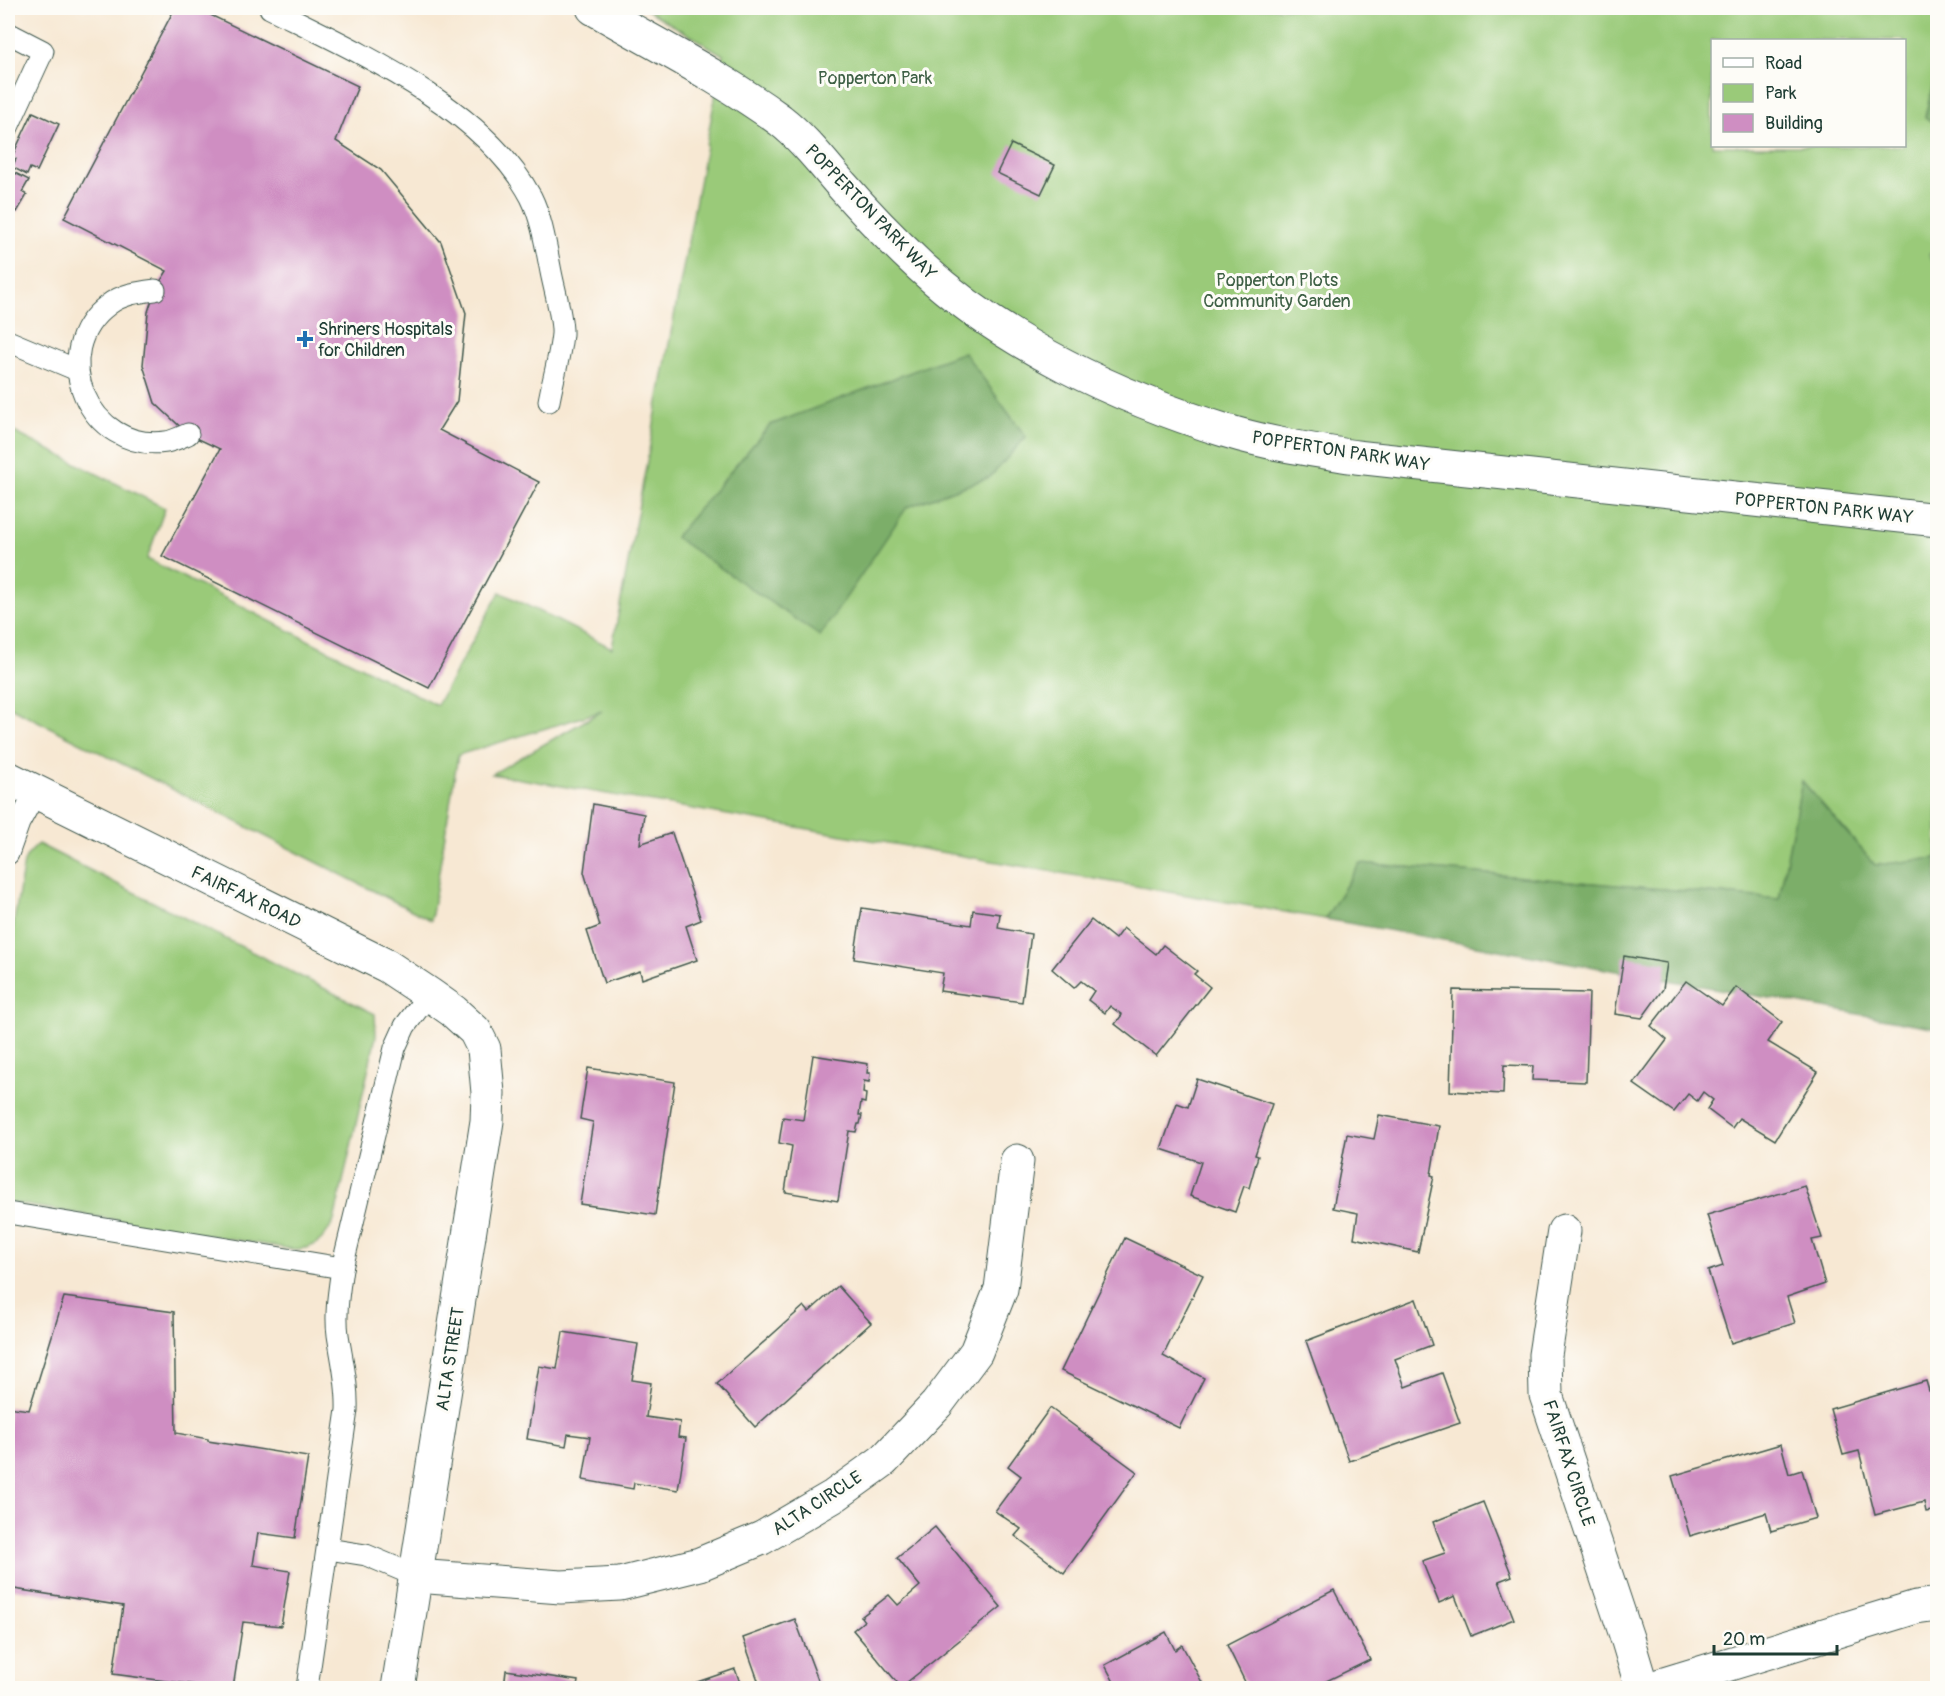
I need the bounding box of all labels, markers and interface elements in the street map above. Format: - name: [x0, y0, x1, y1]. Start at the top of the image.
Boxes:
- legend: [1711, 39, 1906, 147]
- text: Road: [1765, 52, 1802, 75]
- park label: Popperton Park: [818, 67, 933, 90]
- text: Park: [1765, 82, 1797, 105]
- text: Building: [1765, 112, 1823, 135]
- street label: POPPERTON PARK WAY: [800, 140, 942, 285]
- park label: Popperton Plots Community Garden: [1203, 269, 1351, 313]
- place label: Shriners Hospitals for Children: [318, 318, 453, 362]
- marker: Shriners Hospitals for Children: [296, 330, 314, 348]
- street label: POPPERTON PARK WAY: [1250, 426, 1432, 477]
- street label: POPPERTON PARK WAY: [1733, 488, 1915, 529]
- street label: FAIRFAX ROAD: [187, 861, 305, 934]
- street label: ALTA STREET: [431, 1305, 470, 1413]
- street label: FAIRFAX CIRCLE: [1537, 1397, 1600, 1529]
- street label: ALTA CIRCLE: [768, 1466, 867, 1541]
- scale bar: [1714, 1618, 1837, 1656]
- text: 20 m: [1723, 1628, 1765, 1651]

